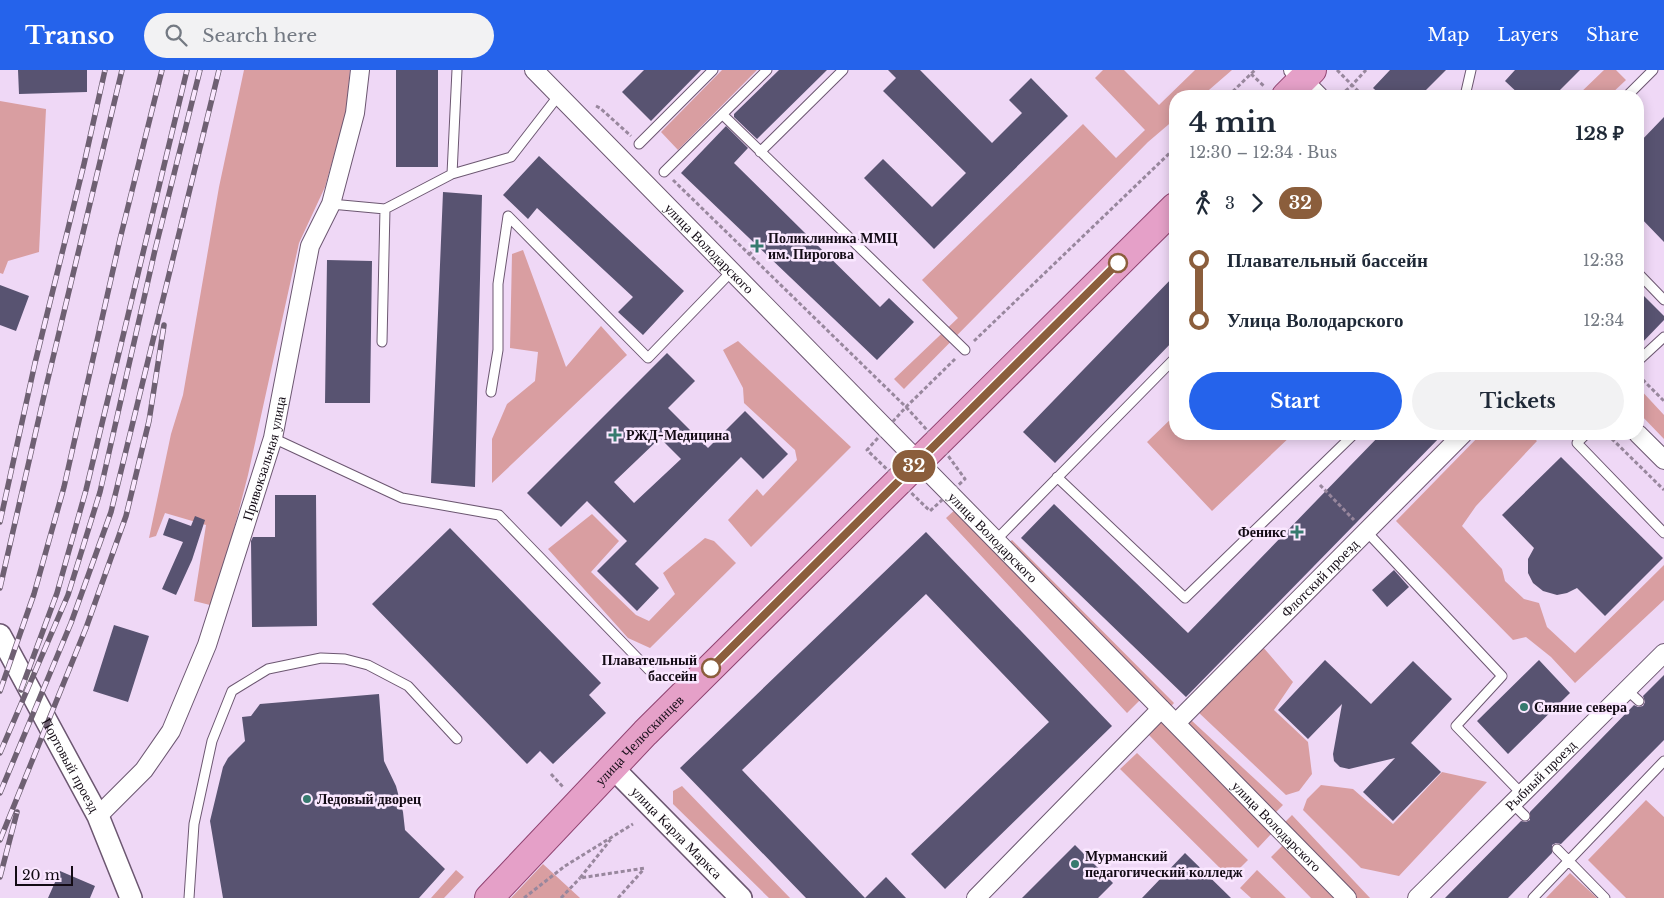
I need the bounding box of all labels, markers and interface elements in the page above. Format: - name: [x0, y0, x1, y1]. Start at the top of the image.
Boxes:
- search box: [144, 13, 494, 58]
- text: Transo: [25, 21, 114, 50]
- icon: search: [162, 21, 190, 49]
- text: Search here: [202, 24, 317, 47]
- text: Map: [1428, 24, 1469, 46]
- text: Layers: [1497, 24, 1558, 46]
- text: Share: [1586, 24, 1639, 46]
- text: 4 min: [1189, 105, 1276, 140]
- text: 128 ₽: [1575, 122, 1624, 145]
- text: 12:30 – 12:34 · Bus: [1189, 142, 1337, 162]
- icon: walk: [1189, 189, 1217, 217]
- icon: forward: [1243, 189, 1271, 217]
- text: 32: [1289, 192, 1312, 214]
- text: 3: [1225, 193, 1235, 213]
- street label: улица Володарского: [661, 199, 758, 298]
- place label: Поликлиника ММЦ им. Пирогова: [768, 229, 898, 263]
- marker: Поликлиника ММЦ им. Пирогова: [750, 239, 764, 253]
- text: Плавательный бассейн: [1227, 249, 1428, 272]
- text: 12:33: [1583, 250, 1624, 270]
- unlabelled marker: [1108, 253, 1128, 273]
- text: Улица Володарского: [1227, 309, 1403, 332]
- text: 12:34: [1583, 310, 1624, 330]
- button: Start: [1189, 372, 1402, 430]
- button: Tickets: [1412, 372, 1624, 430]
- street label: Привокзальная улица: [238, 394, 290, 523]
- place label: РЖД-Медицина: [626, 426, 729, 444]
- marker: РЖД-Медицина: [608, 428, 622, 442]
- line badge: 32: [892, 450, 936, 482]
- text: 32: [902, 455, 926, 477]
- street label: улица Володарского: [944, 488, 1042, 587]
- place label: Феникс: [1238, 523, 1286, 541]
- marker: Феникс: [1290, 525, 1304, 539]
- street label: Флотский проезд: [1277, 535, 1362, 621]
- place label: Плавательный бассейн: [602, 651, 697, 685]
- marker: Плавательный бассейн: [701, 658, 721, 678]
- street label: улица Челюскинцев: [591, 691, 688, 789]
- place label: Сияние севера: [1534, 698, 1627, 716]
- marker: Сияние севера: [1518, 701, 1530, 713]
- street label: Портовый проезд: [38, 715, 103, 816]
- street label: Рыбный проезд: [1501, 736, 1580, 815]
- street label: улица Володарского: [1228, 777, 1325, 876]
- street label: улица Карла Маркса: [627, 782, 727, 883]
- place label: Ледовый дворец: [317, 790, 421, 808]
- marker: Ледовый дворец: [301, 793, 313, 805]
- place label: Мурманский педагогический колледж: [1085, 847, 1244, 881]
- marker: Мурманский педагогический колледж: [1069, 858, 1081, 870]
- scale bar: [15, 863, 72, 886]
- text: 20 m: [22, 866, 60, 884]

